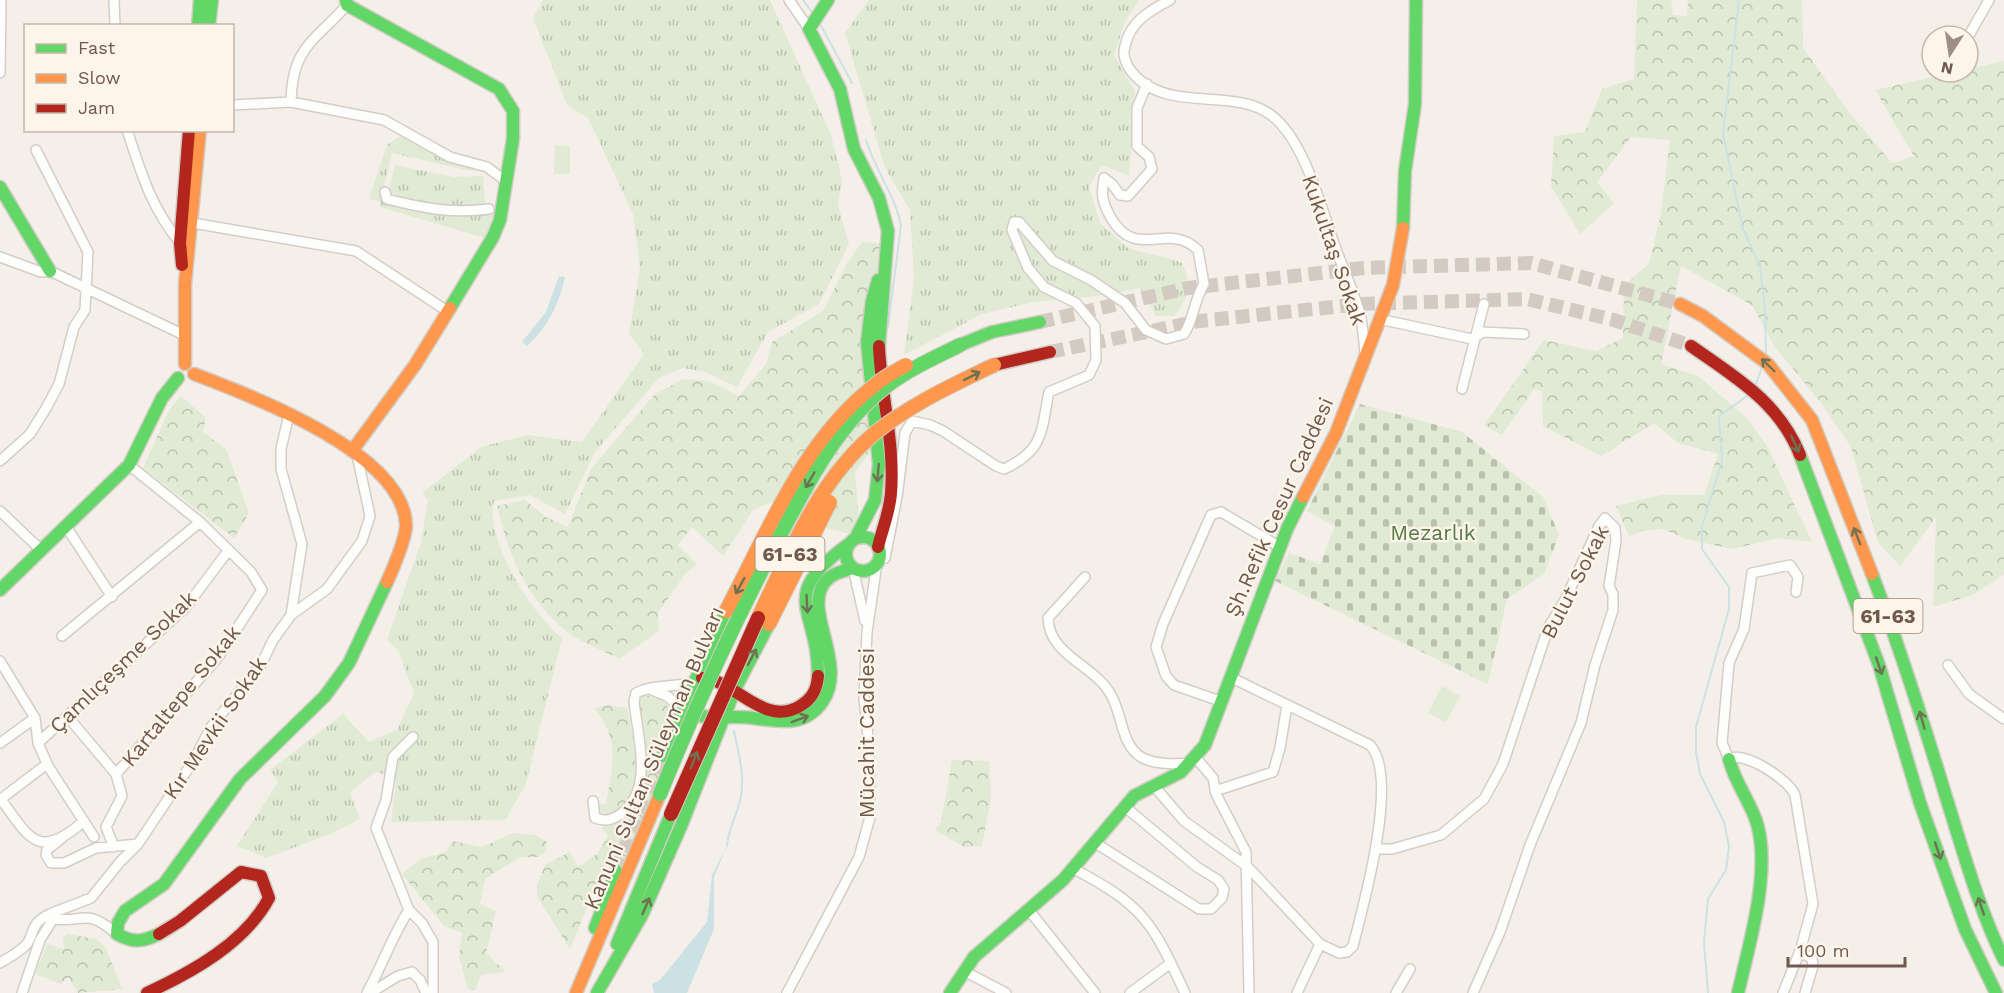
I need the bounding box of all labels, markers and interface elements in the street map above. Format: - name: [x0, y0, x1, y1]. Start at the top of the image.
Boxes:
- legend: [24, 24, 234, 132]
- north arrow: [1920, 24, 1980, 84]
- text: Fast: [78, 37, 116, 58]
- text: N: [1939, 58, 1955, 79]
- text: Slow: [78, 67, 121, 88]
- text: Jam: [78, 97, 115, 118]
- street label: Kukultaş Sokak: [1297, 171, 1372, 328]
- one-way arrow: [1760, 358, 1775, 373]
- one-way arrow: [963, 370, 980, 382]
- street label: Şh.Refik Cesur Caddesi: [1219, 393, 1338, 620]
- one-way arrow: [1789, 435, 1801, 453]
- one-way arrow: [872, 463, 883, 483]
- one-way arrow: [803, 471, 815, 488]
- park label: Mezarlık: [1390, 520, 1476, 545]
- street label: Bulut Sokak: [1535, 521, 1614, 643]
- one-way arrow: [1851, 528, 1862, 546]
- road number: 61-63: [756, 537, 824, 571]
- one-way arrow: [734, 577, 746, 594]
- street label: Çamlıçeşme Sokak: [44, 585, 201, 738]
- one-way arrow: [802, 594, 813, 614]
- road number: 61-63: [1854, 599, 1922, 633]
- street label: Kanuni Sultan Süleyman Bulvarı: [578, 602, 729, 913]
- street label: Kartaltepe Sokak: [116, 620, 245, 772]
- one-way arrow: [747, 648, 758, 666]
- street label: Mücahit Caddesi: [854, 648, 879, 818]
- street label: Kır Mevkii Sokak: [158, 651, 272, 804]
- one-way arrow: [1874, 656, 1885, 674]
- one-way arrow: [1916, 711, 1927, 730]
- one-way arrow: [790, 712, 808, 723]
- one-way arrow: [689, 751, 700, 770]
- one-way arrow: [1933, 841, 1944, 860]
- one-way arrow: [641, 897, 653, 915]
- one-way arrow: [1975, 897, 1986, 916]
- scale bar: [1788, 930, 1905, 968]
- text: 100 m: [1797, 940, 1850, 961]

